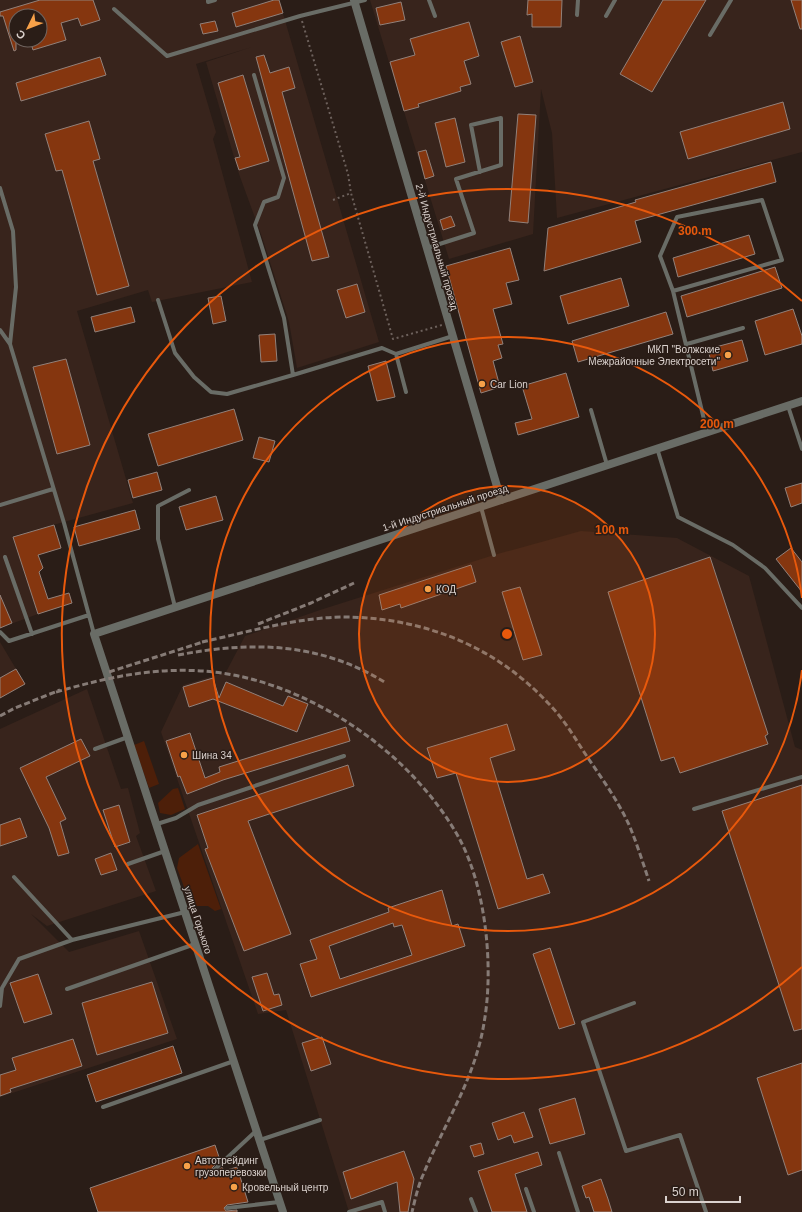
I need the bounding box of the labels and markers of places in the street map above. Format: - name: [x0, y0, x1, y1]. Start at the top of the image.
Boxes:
- place label: МКП "Волжские Межрайонные Электросети": [588, 344, 720, 367]
- marker: МКП "Волжские Межрайонные Электросети": [723, 350, 733, 360]
- marker: Car Lion: [477, 379, 487, 389]
- place label: Car Lion: [490, 379, 528, 390]
- marker: КОД: [423, 584, 433, 594]
- place label: КОД: [436, 584, 456, 595]
- centre of rings: [500, 627, 514, 641]
- marker: Шина 34: [179, 750, 189, 760]
- place label: Шина 34: [192, 750, 232, 761]
- place label: Автотрейдинг грузоперевозки: [195, 1155, 266, 1178]
- marker: Автотрейдинг грузоперевозки: [182, 1161, 192, 1171]
- marker: Кровельный центр: [229, 1182, 239, 1192]
- place label: Кровельный центр: [242, 1182, 329, 1193]

